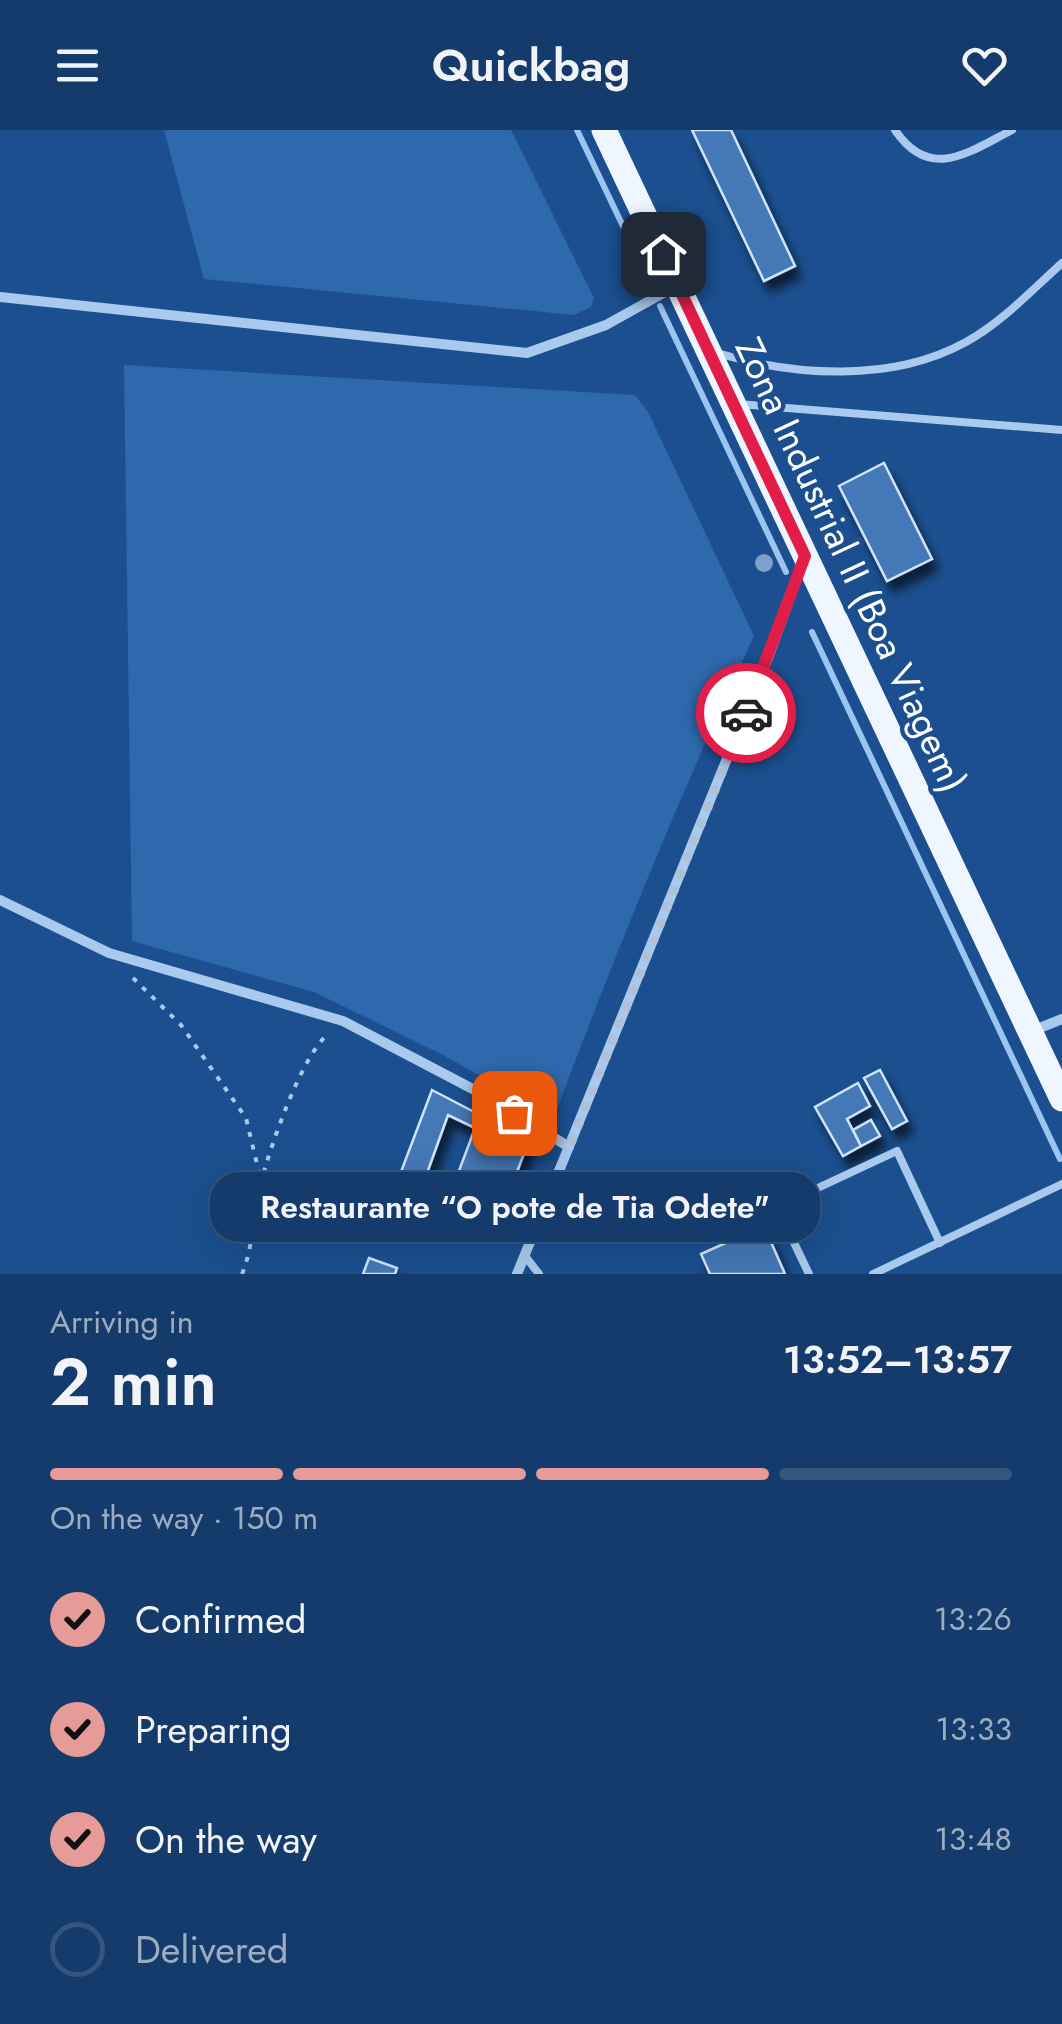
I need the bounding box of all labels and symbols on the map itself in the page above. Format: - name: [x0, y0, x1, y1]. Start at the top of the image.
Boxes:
- pin: [621, 212, 706, 297]
- street label: Zona Industrial II (Boa Viagem): [722, 328, 981, 801]
- courier: [696, 663, 796, 763]
- pin: [472, 1071, 557, 1156]
- callout: Restaurante “O pote de Tia Odete": [209, 1173, 819, 1243]

